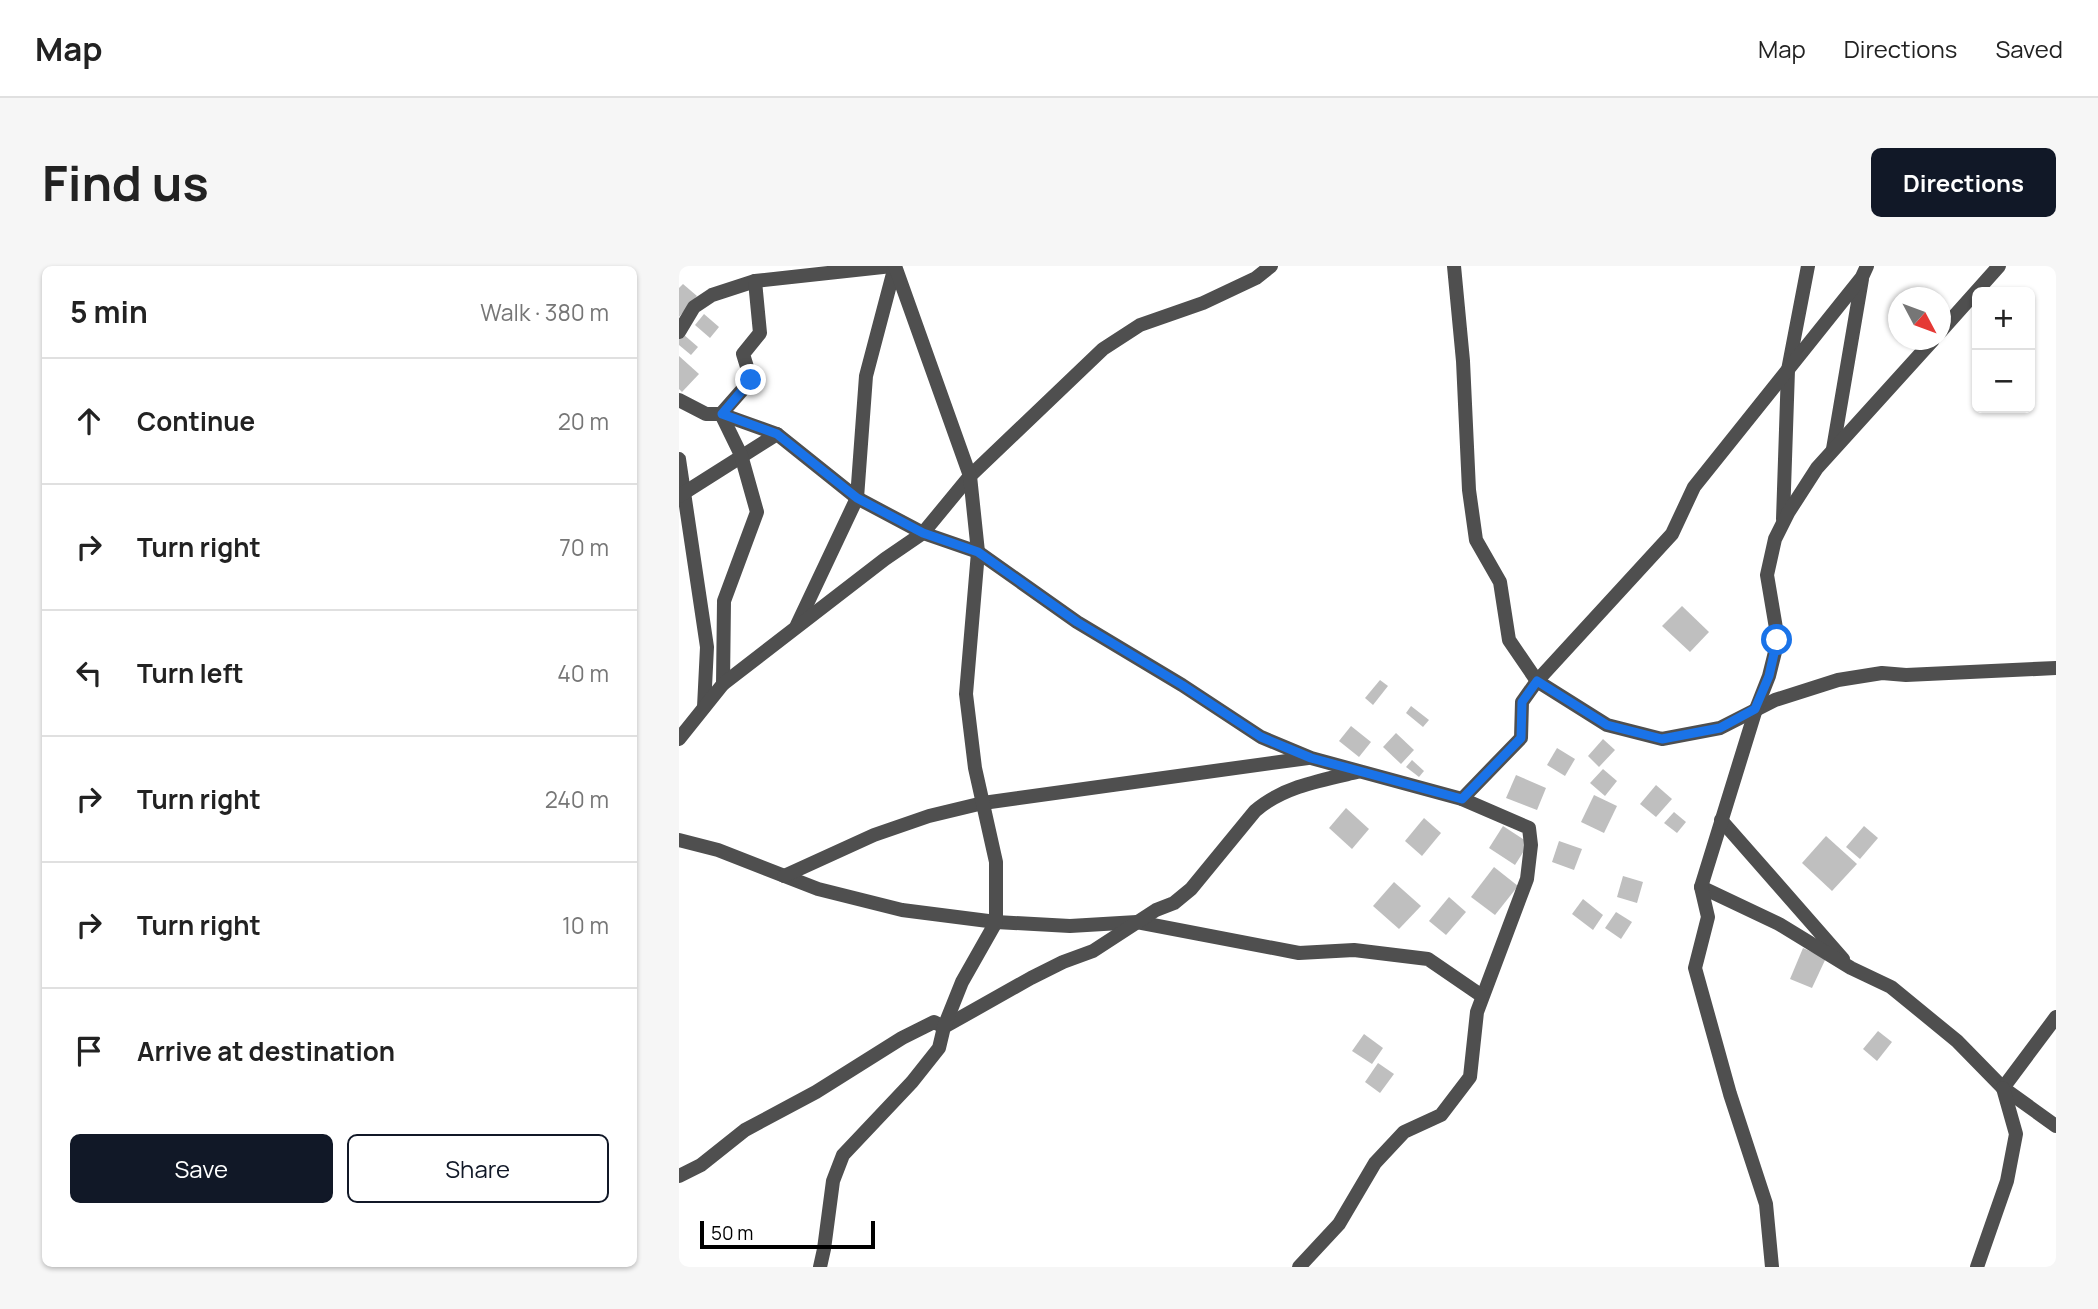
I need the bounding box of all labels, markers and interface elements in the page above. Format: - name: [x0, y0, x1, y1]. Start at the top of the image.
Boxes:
- text: Map: [35, 26, 103, 71]
- text: Map: [1758, 32, 1806, 65]
- text: Directions: [1844, 32, 1957, 65]
- text: Saved: [1995, 32, 2063, 65]
- button: Directions: [1871, 148, 2056, 217]
- text: Find us: [42, 149, 209, 216]
- north arrow: [1888, 287, 1951, 350]
- map controls: [1972, 287, 2035, 413]
- button: +: [1972, 287, 2035, 350]
- text: 5 min: [70, 291, 148, 332]
- text: Walk · 380 m: [480, 296, 609, 328]
- button: −: [1972, 350, 2035, 413]
- route end: [735, 364, 766, 395]
- icon: ahead: [70, 402, 108, 440]
- text: Continue: [137, 403, 255, 439]
- text: 20 m: [558, 405, 609, 437]
- icon: right: [70, 528, 108, 566]
- text: Turn right: [137, 529, 261, 565]
- text: 70 m: [559, 531, 609, 563]
- route start: [1761, 624, 1792, 655]
- icon: left: [70, 654, 108, 692]
- text: Turn left: [137, 655, 244, 691]
- text: 40 m: [557, 657, 609, 689]
- icon: right: [70, 780, 108, 818]
- text: Turn right: [137, 781, 261, 817]
- text: 240 m: [545, 783, 609, 815]
- icon: right: [70, 906, 108, 944]
- text: Turn right: [137, 907, 261, 943]
- text: 10 m: [562, 909, 609, 941]
- icon: arrive: [70, 1032, 108, 1070]
- text: Arrive at destination: [137, 1033, 395, 1069]
- button: Save: [70, 1134, 333, 1203]
- button: Share: [347, 1134, 609, 1203]
- scale bar: [700, 1218, 875, 1250]
- text: 50 m: [711, 1220, 753, 1246]

